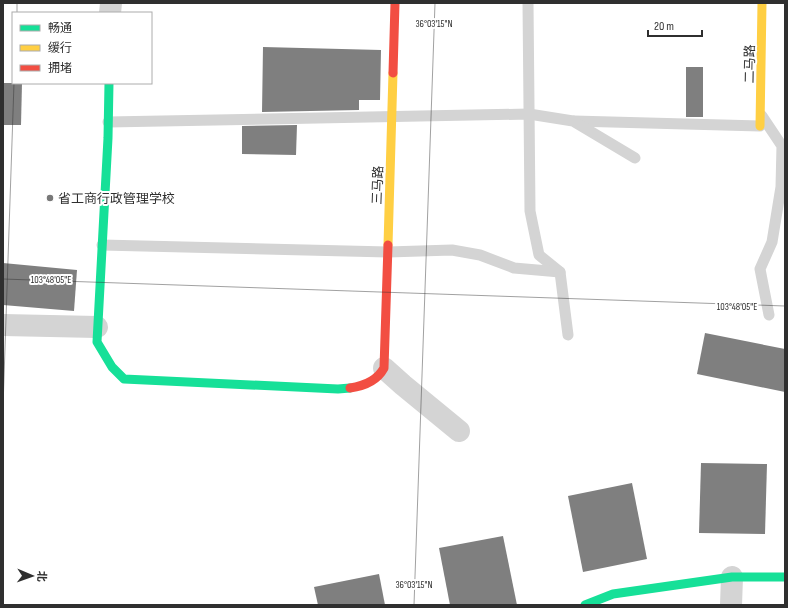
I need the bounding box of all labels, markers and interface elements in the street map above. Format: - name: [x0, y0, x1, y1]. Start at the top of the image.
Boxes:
- legend: [12, 12, 152, 84]
- scale bar: [648, 12, 702, 38]
- text: 36°03'15"N: [415, 18, 453, 30]
- text: 20 m: [654, 19, 674, 34]
- text: 畅通: [48, 21, 72, 36]
- text: 缓行: [48, 41, 72, 56]
- street label: 二马路: [742, 44, 758, 84]
- text: 拥堵: [48, 61, 72, 76]
- street label: 三马路: [369, 165, 387, 205]
- place label: 省工商行政管理学校: [58, 191, 175, 207]
- marker: 省工商行政管理学校: [45, 193, 55, 203]
- text: 103°48'05"E: [31, 274, 71, 286]
- text: 103°48'05"E: [717, 301, 757, 313]
- north arrow: [12, 556, 52, 596]
- text: 北: [35, 571, 48, 582]
- text: 36°03'15"N: [395, 579, 433, 591]

